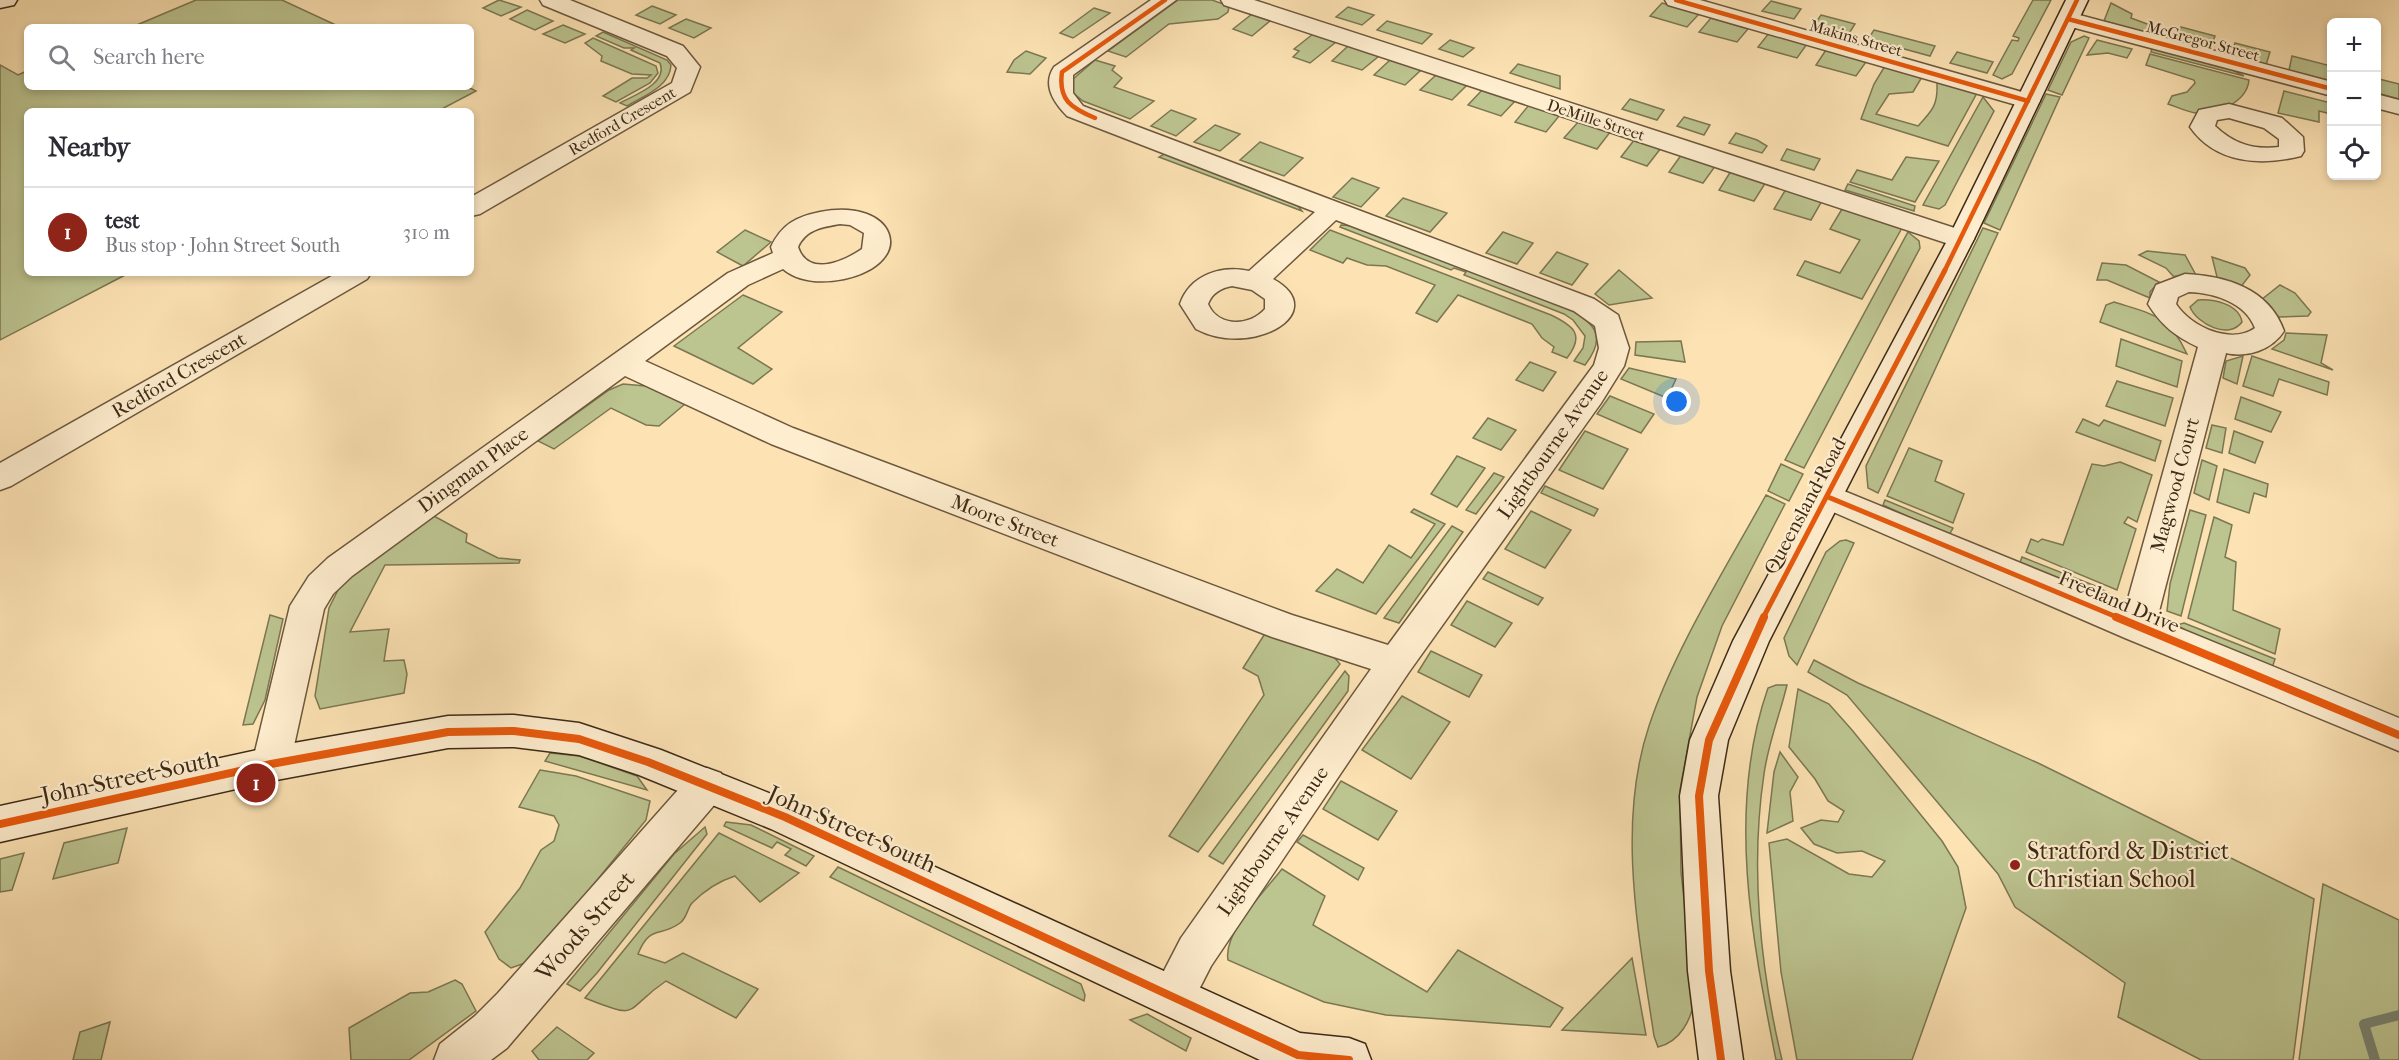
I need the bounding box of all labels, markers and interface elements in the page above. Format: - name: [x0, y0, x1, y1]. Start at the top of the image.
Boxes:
- street label: Makins Street: [1807, 16, 1905, 60]
- street label: McGregor Street: [2144, 17, 2262, 65]
- map controls: [2327, 18, 2381, 180]
- button: +: [2327, 18, 2381, 72]
- search box: [24, 24, 474, 90]
- icon: search: [45, 41, 78, 74]
- text: Search here: [93, 44, 205, 70]
- button: −: [2327, 72, 2381, 126]
- street label: Redford Crescent: [565, 82, 679, 159]
- street label: DeMille Street: [1545, 95, 1648, 145]
- button: locate: [2327, 126, 2381, 180]
- text: Nearby: [48, 132, 130, 163]
- text: test: [105, 208, 140, 234]
- text: 1: [64, 221, 71, 244]
- text: 310 m: [403, 221, 450, 244]
- text: Bus stop · John Street South: [105, 234, 340, 257]
- street label: Redford Crescent: [108, 327, 250, 423]
- street label: Lightbourne Avenue: [1493, 365, 1613, 523]
- your location: [1662, 387, 1691, 416]
- street label: Magwood Court: [2146, 415, 2204, 555]
- street label: Dingman Place: [413, 422, 533, 518]
- street label: Queensland Road: [1759, 433, 1851, 578]
- street label: Moore Street: [948, 490, 1062, 552]
- street label: Freeland Drive: [2055, 566, 2183, 638]
- street label: John Street South: [36, 744, 222, 810]
- pin: 1: [236, 760, 276, 806]
- street label: Lightbourne Avenue: [1213, 762, 1333, 920]
- street label: John Street South: [762, 778, 941, 879]
- place label: Stratford & District Christian School: [2027, 837, 2230, 893]
- marker: Stratford & District Christian School: [2008, 858, 2022, 872]
- street label: Woods Street: [529, 865, 641, 988]

